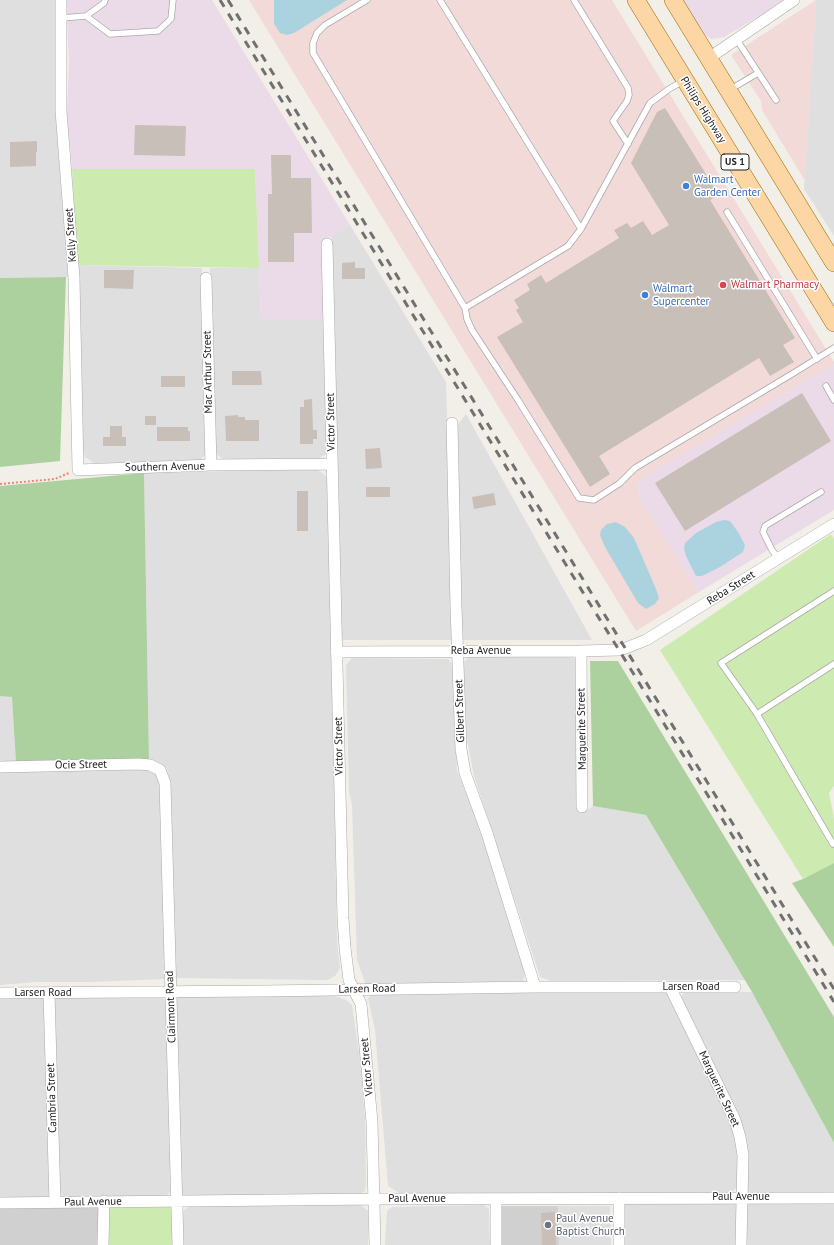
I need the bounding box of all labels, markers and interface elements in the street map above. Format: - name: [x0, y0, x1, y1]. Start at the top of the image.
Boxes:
- street label: Philips Highway: [677, 74, 729, 146]
- road number: US 1: [721, 154, 749, 170]
- place label: Walmart Garden Center: [694, 173, 761, 199]
- marker: Walmart Garden Center: [681, 181, 691, 191]
- street label: Kelly Street: [63, 207, 79, 263]
- place label: Walmart Pharmacy: [731, 278, 819, 292]
- marker: Walmart Pharmacy: [718, 280, 728, 290]
- place label: Walmart Supercenter: [653, 282, 709, 308]
- marker: Walmart Supercenter: [640, 290, 650, 300]
- street label: Mac Arthur Street: [201, 330, 215, 414]
- street label: Victor Street: [324, 393, 338, 451]
- street label: Southern Avenue: [125, 460, 205, 474]
- street label: Reba Street: [705, 568, 757, 608]
- street label: Reba Avenue: [451, 644, 511, 658]
- street label: Gilbert Street: [452, 679, 468, 743]
- street label: Marguerite Street: [575, 688, 589, 770]
- street label: Victor Street: [332, 717, 346, 775]
- street label: Ocie Street: [55, 758, 107, 772]
- street label: Clairmont Road: [163, 971, 179, 1043]
- street label: Larsen Road: [662, 980, 720, 994]
- street label: Larsen Road: [338, 982, 396, 996]
- street label: Larsen Road: [14, 986, 72, 1000]
- street label: Victor Street: [358, 1037, 376, 1097]
- street label: Marguerite Street: [696, 1049, 742, 1129]
- street label: Cambria Street: [44, 1063, 60, 1133]
- street label: Paul Avenue: [712, 1190, 770, 1204]
- street label: Paul Avenue: [388, 1192, 446, 1206]
- street label: Paul Avenue: [64, 1195, 122, 1209]
- place label: Paul Avenue Baptist Church: [556, 1212, 625, 1238]
- marker: Paul Avenue Baptist Church: [543, 1220, 553, 1230]

